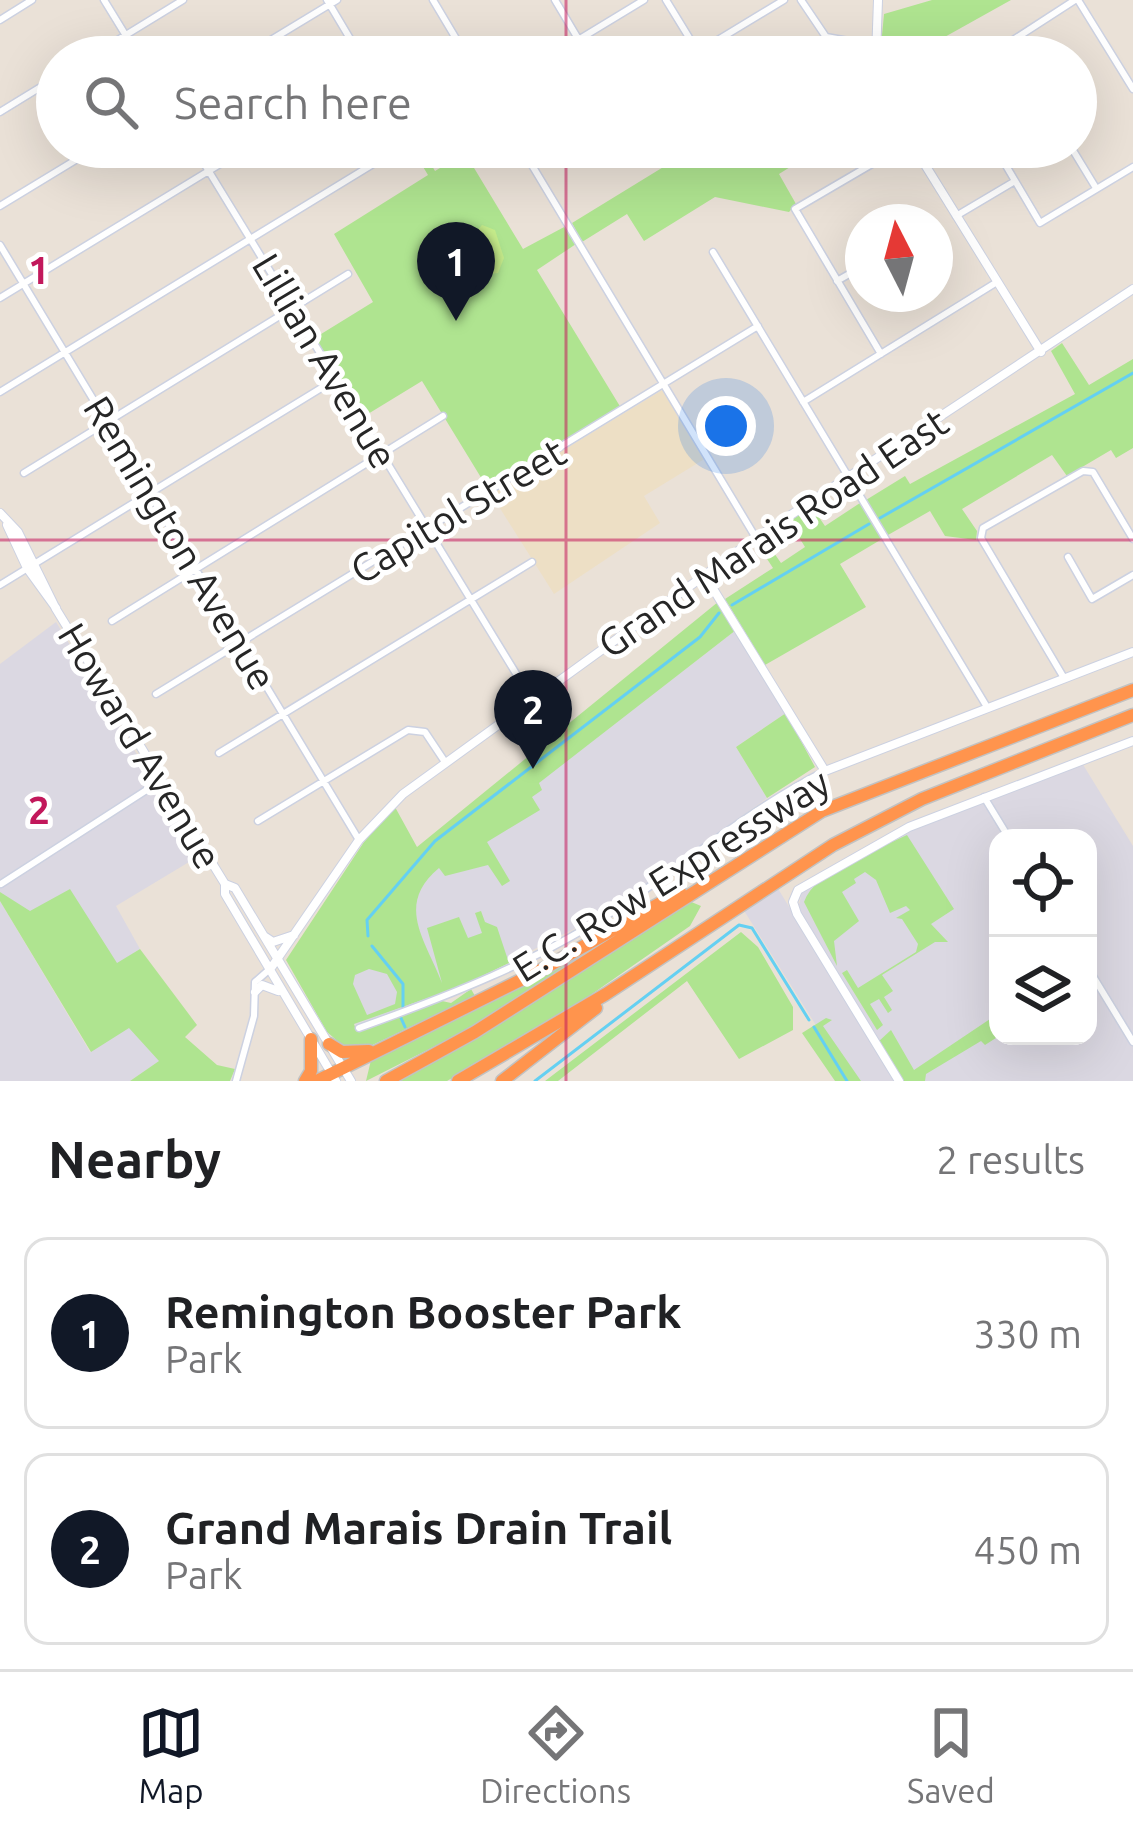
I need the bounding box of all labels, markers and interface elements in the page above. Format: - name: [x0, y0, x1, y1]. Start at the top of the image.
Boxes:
- search box: [36, 36, 1097, 168]
- icon: search: [78, 69, 144, 135]
- text: Search here: [174, 77, 412, 128]
- north arrow: [845, 204, 953, 312]
- pin: 1: [417, 222, 495, 321]
- street label: Lillian Avenue: [245, 246, 406, 475]
- text: 1: [28, 248, 50, 291]
- street label: Remington Avenue: [76, 388, 285, 697]
- your location: [696, 396, 756, 456]
- street label: Grand Marais Road East: [590, 400, 955, 666]
- street label: Capitol Street: [343, 430, 573, 591]
- street label: Howard Avenue: [50, 615, 230, 876]
- pin: 2: [494, 670, 572, 769]
- street label: E.C. Row Expressway: [505, 760, 837, 989]
- text: 2: [28, 788, 50, 831]
- map controls: [989, 829, 1097, 1045]
- button: locate: [989, 829, 1097, 937]
- button: layers: [989, 937, 1097, 1045]
- text: Nearby: [48, 1130, 221, 1188]
- text: 2 results: [936, 1138, 1085, 1181]
- text: Remington Booster Park: [165, 1286, 681, 1337]
- text: 1: [79, 1312, 101, 1355]
- text: 330 m: [973, 1312, 1082, 1355]
- text: Park: [165, 1337, 243, 1380]
- text: Grand Marais Drain Trail: [165, 1502, 672, 1553]
- text: 2: [79, 1528, 101, 1571]
- text: 450 m: [973, 1528, 1082, 1571]
- text: Park: [165, 1553, 243, 1596]
- tab: Map: [138, 1700, 204, 1809]
- tab: Directions: [480, 1700, 631, 1809]
- tab: Saved: [907, 1700, 995, 1809]

